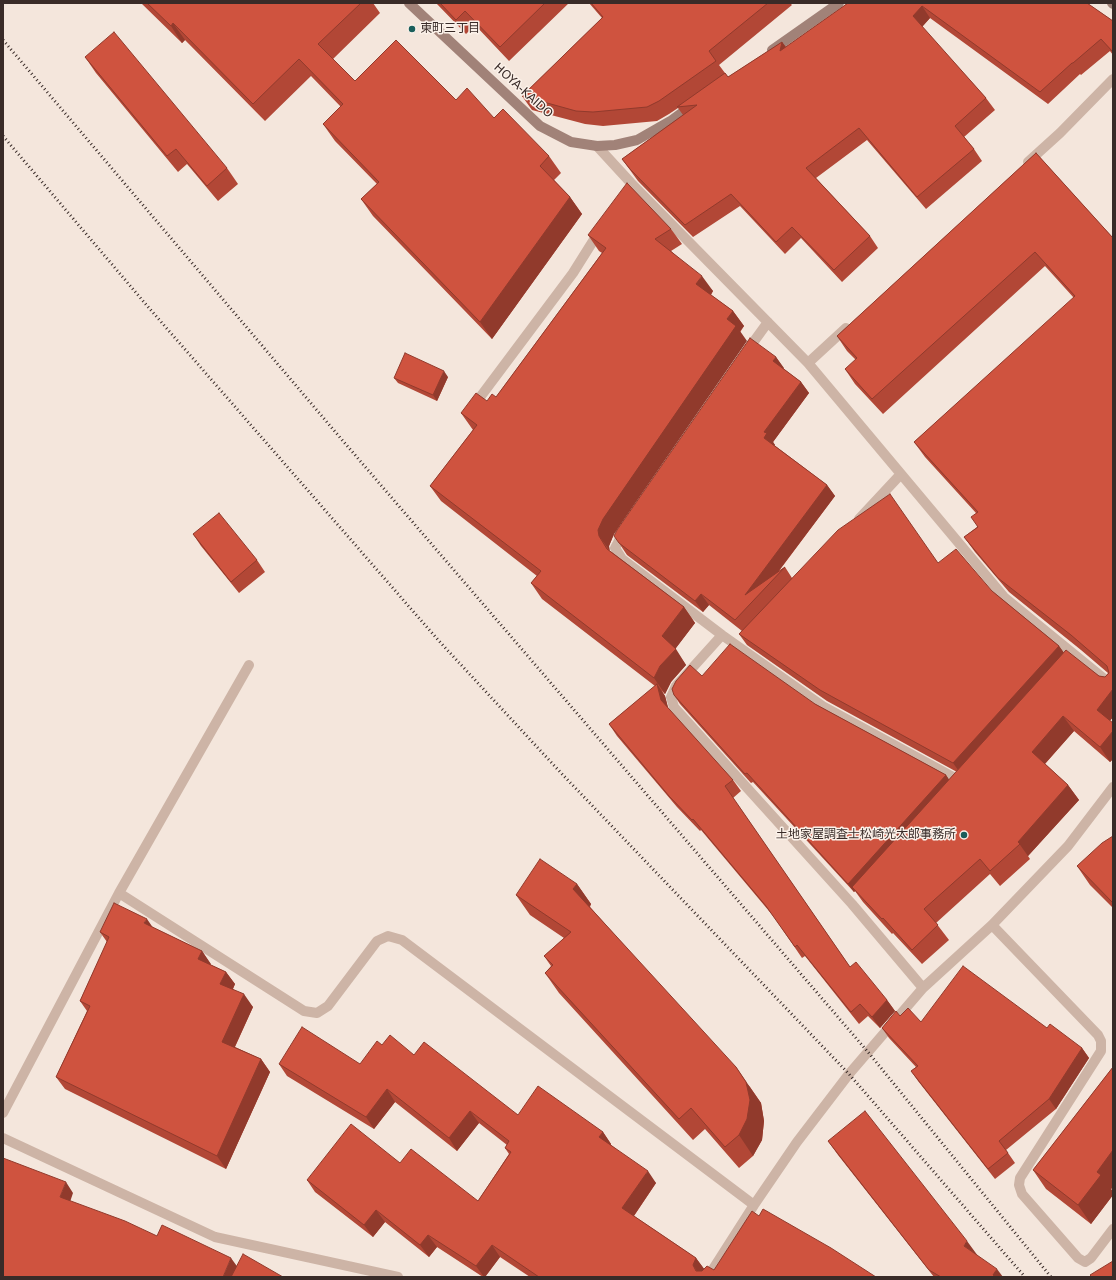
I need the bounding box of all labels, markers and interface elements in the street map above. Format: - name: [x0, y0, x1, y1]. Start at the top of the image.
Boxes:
- place label: 東町三丁目: [420, 22, 480, 36]
- marker: 東町三丁目: [407, 24, 417, 34]
- street label: HOYA-KAIDO: [490, 61, 556, 121]
- place label: 土地家屋調査士松崎光太郎事務所: [776, 828, 956, 842]
- marker: 土地家屋調査士松崎光太郎事務所: [959, 830, 969, 840]

